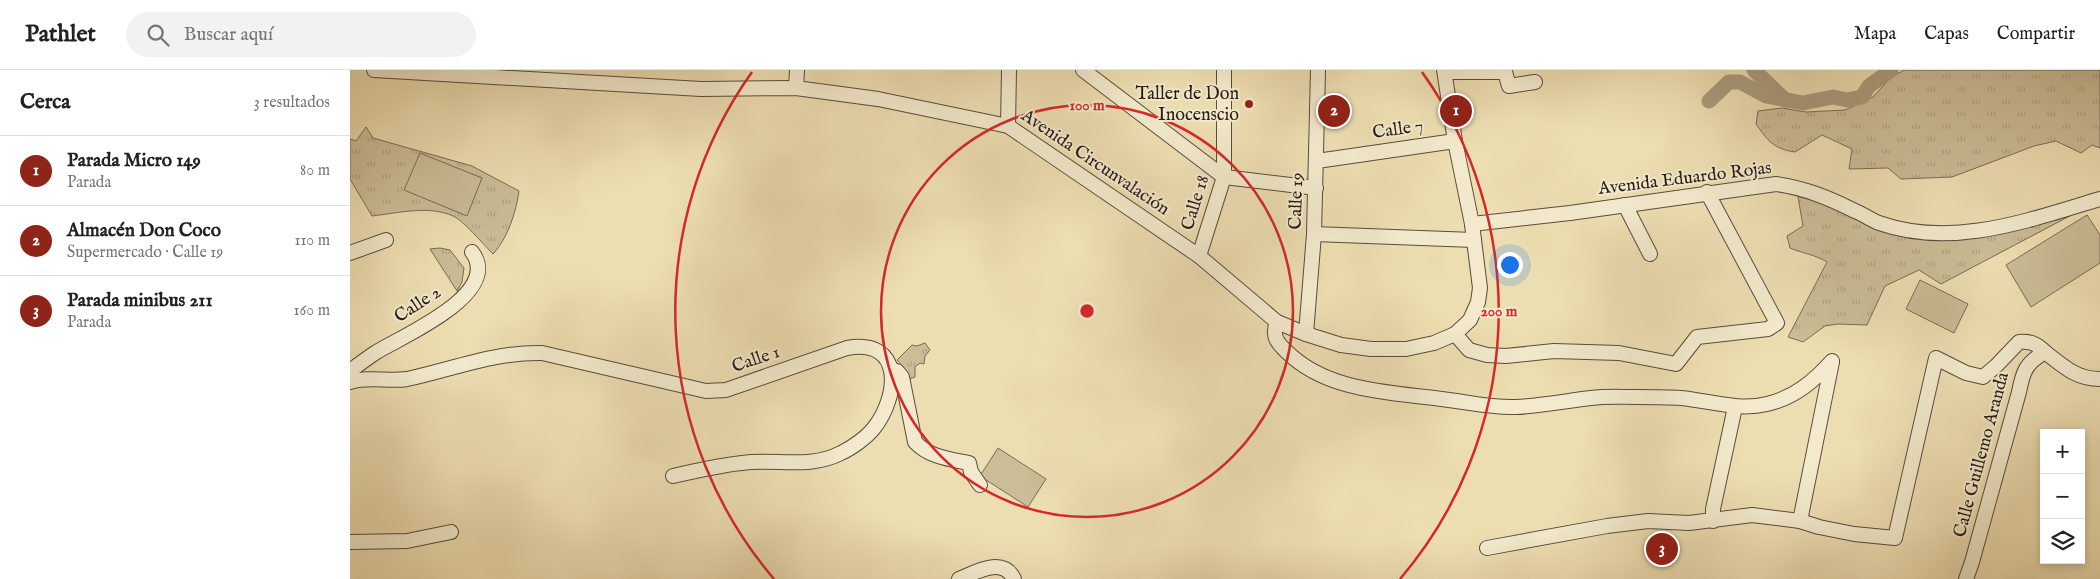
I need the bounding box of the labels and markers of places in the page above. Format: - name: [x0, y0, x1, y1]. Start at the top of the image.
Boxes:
- place label: Taller de Don Inocenscio: [1135, 83, 1239, 127]
- pin: 2: [1318, 92, 1350, 130]
- pin: 1: [1440, 92, 1472, 130]
- marker: Taller de Don Inocenscio: [1243, 98, 1255, 110]
- centre of rings: [1078, 302, 1096, 320]
- pin: 3: [1646, 530, 1678, 568]

